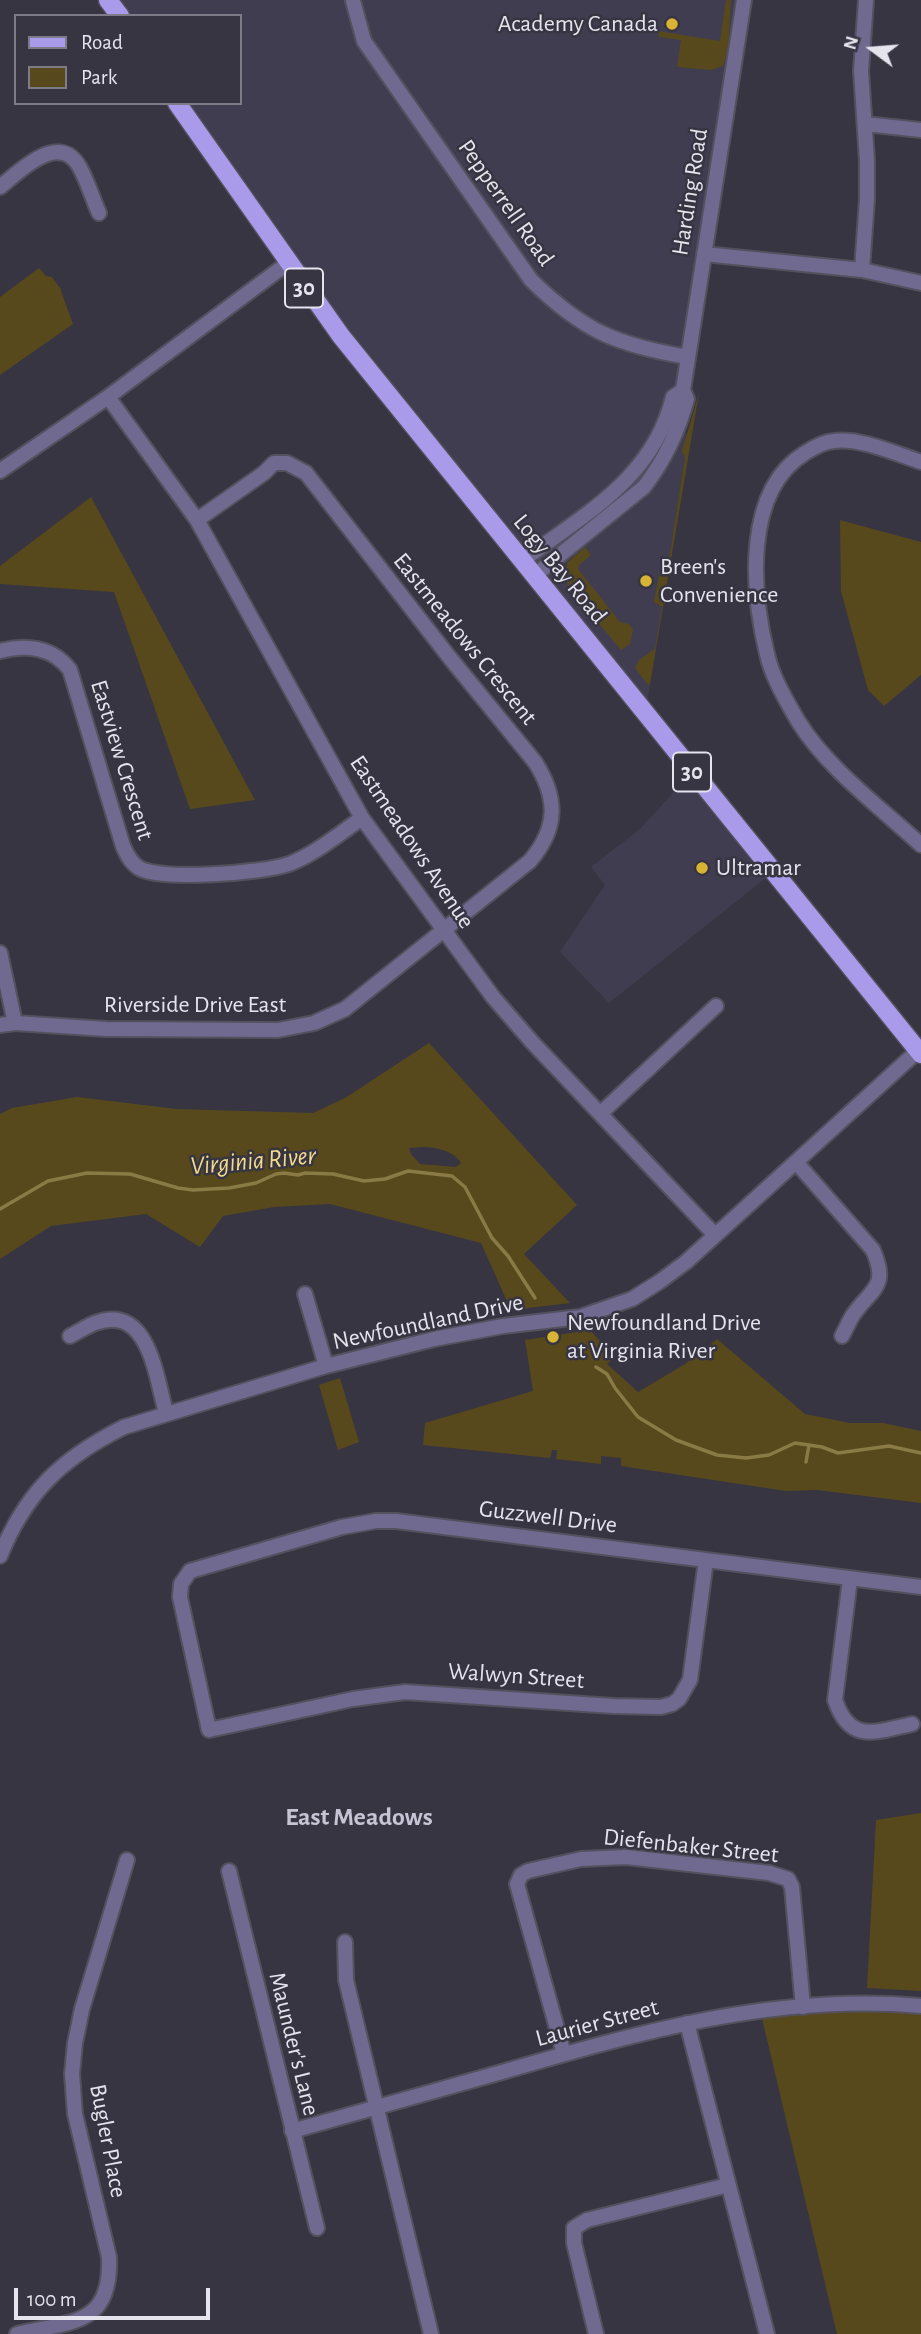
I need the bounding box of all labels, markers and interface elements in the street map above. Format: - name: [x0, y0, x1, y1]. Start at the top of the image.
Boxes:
- place label: Academy Canada: [498, 10, 658, 38]
- legend: [14, 14, 242, 105]
- north arrow: [837, 14, 907, 84]
- marker: Academy Canada: [664, 16, 680, 32]
- text: Road: [81, 32, 123, 53]
- text: N: [840, 34, 862, 52]
- text: Park: [81, 67, 117, 88]
- street label: Harding Road: [666, 126, 714, 258]
- street label: Pepperrell Road: [452, 134, 560, 272]
- road number: 30: [285, 268, 323, 308]
- street label: Logy Bay Road: [507, 508, 613, 630]
- street label: Eastmeadows Crescent: [387, 547, 543, 731]
- place label: Breen's Convenience: [660, 553, 778, 609]
- marker: Breen's Convenience: [638, 573, 654, 589]
- street label: Eastview Crescent: [84, 676, 160, 844]
- street label: Eastmeadows Avenue: [343, 750, 481, 934]
- road number: 30: [673, 752, 711, 792]
- place label: Ultramar: [716, 854, 801, 882]
- marker: Ultramar: [694, 860, 710, 876]
- street label: Riverside Drive East: [104, 991, 286, 1019]
- water label: Virginia River: [189, 1140, 317, 1182]
- street label: Newfoundland Drive: [330, 1288, 526, 1356]
- place label: Newfoundland Drive at Virginia River: [567, 1309, 761, 1365]
- marker: Newfoundland Drive at Virginia River: [545, 1329, 561, 1345]
- street label: Guzzwell Drive: [477, 1494, 619, 1540]
- street label: Walwyn Street: [447, 1657, 585, 1695]
- district label: East Meadows: [285, 1801, 433, 1833]
- street label: Diefenbaker Street: [602, 1822, 780, 1870]
- street label: Maunder's Lane: [262, 1969, 326, 2119]
- street label: Laurier Street: [532, 1993, 662, 2053]
- street label: Bugler Place: [83, 2082, 133, 2200]
- scale bar: [18, 2274, 214, 2318]
- text: 100 m: [27, 2289, 77, 2310]

